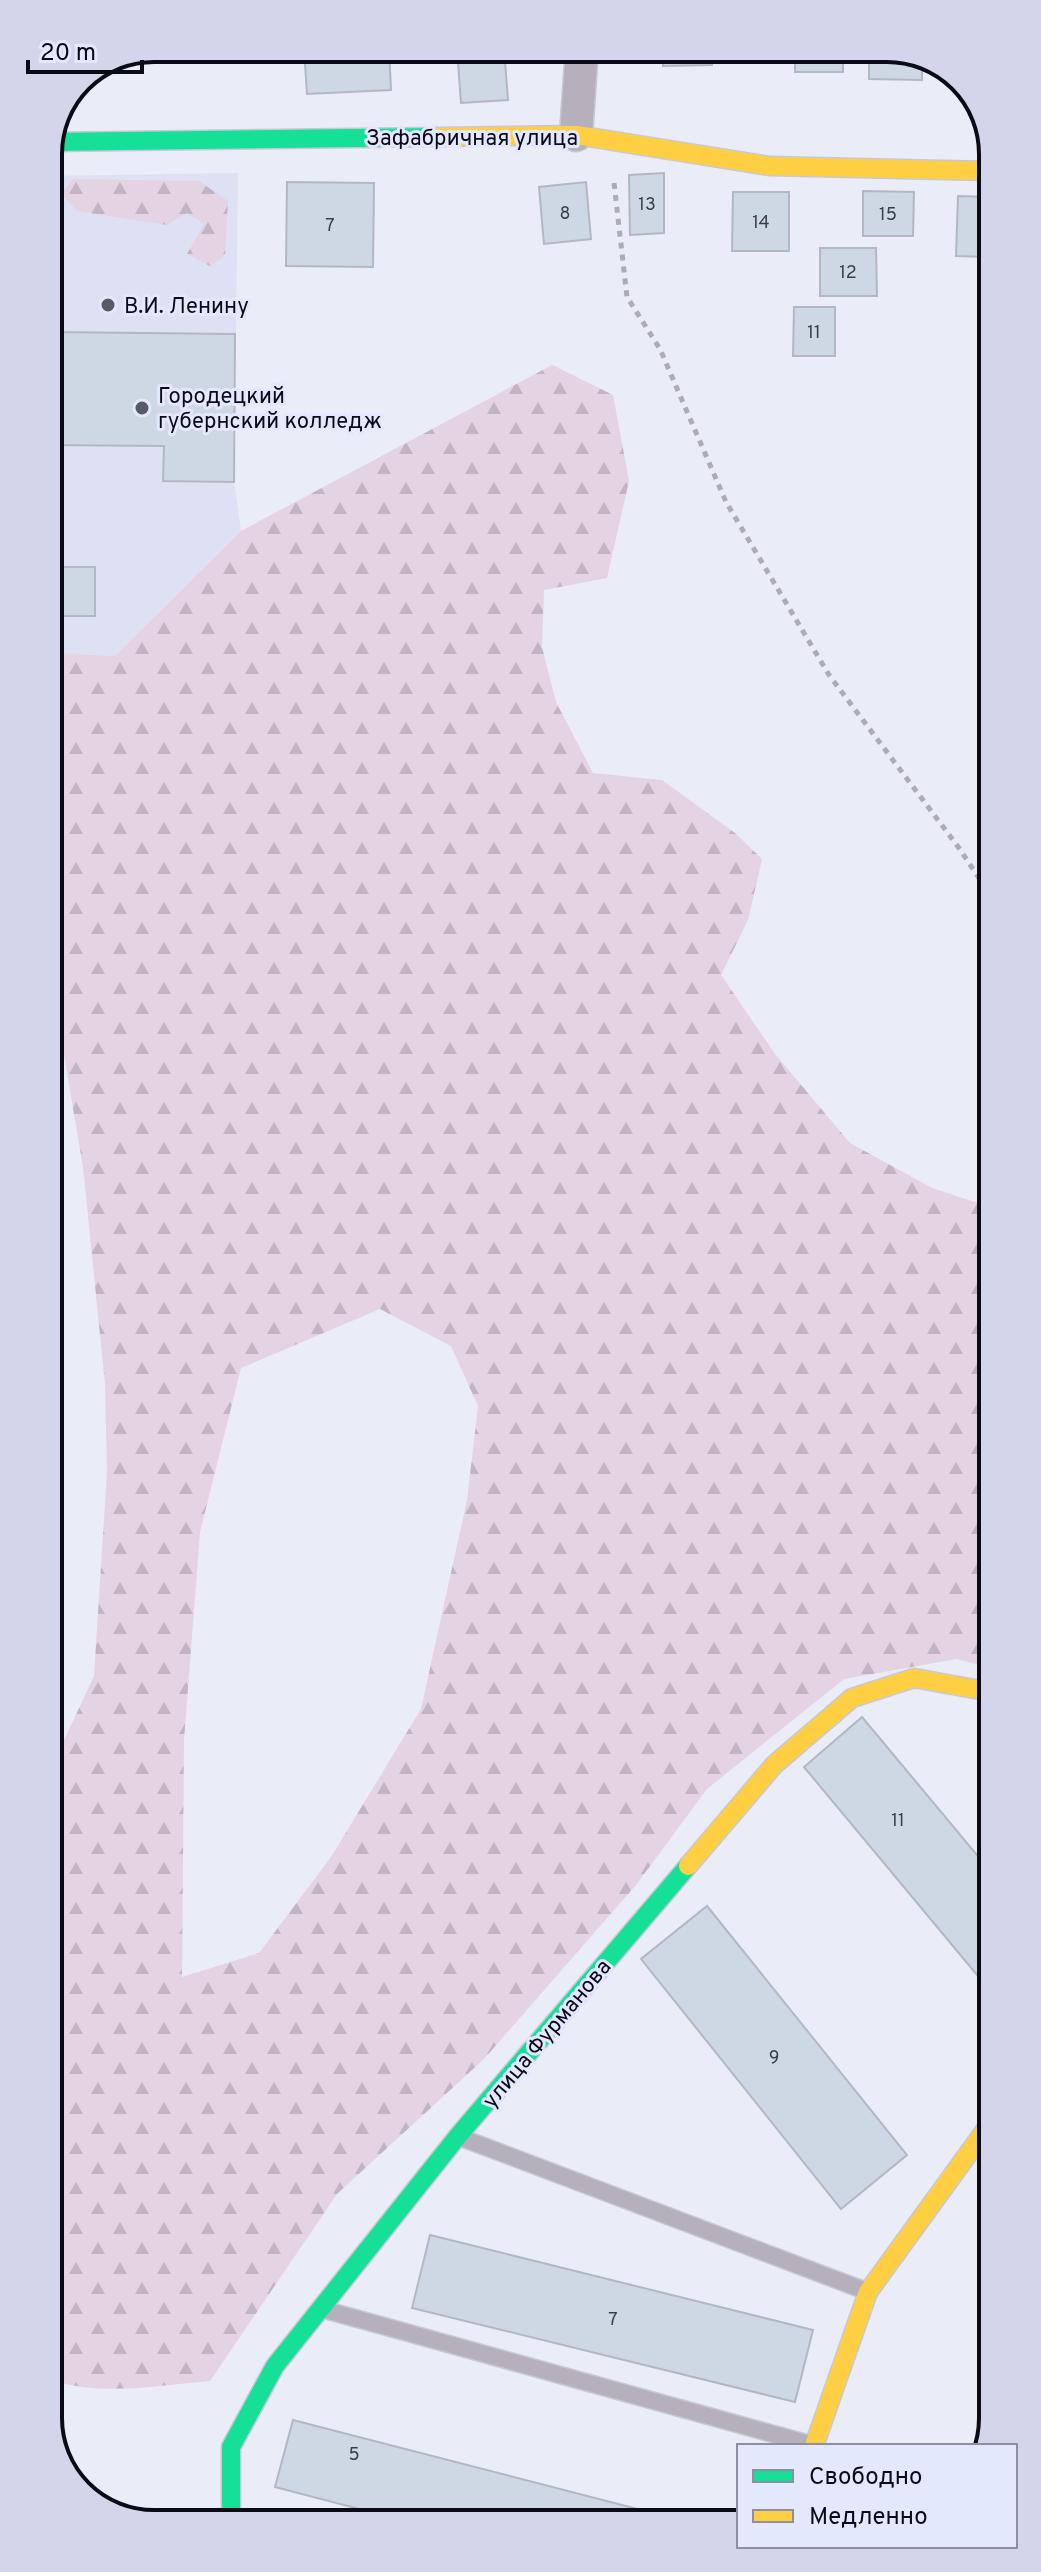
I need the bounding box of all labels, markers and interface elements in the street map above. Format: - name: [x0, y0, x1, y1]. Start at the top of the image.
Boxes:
- scale bar: [28, 24, 142, 74]
- text: 20 m: [40, 39, 96, 69]
- street label: Зафабричная улица: [366, 126, 578, 153]
- house number: 13: [638, 194, 656, 217]
- house number: 8: [560, 203, 571, 226]
- house number: 15: [879, 204, 897, 227]
- house number: 14: [752, 212, 770, 235]
- house number: 7: [325, 215, 335, 238]
- house number: 12: [839, 262, 857, 285]
- place label: В.И. Ленину: [124, 294, 249, 321]
- marker: В.И. Ленину: [99, 296, 117, 314]
- house number: 11: [807, 322, 821, 345]
- place label: Городецкий губернский колледж: [158, 384, 382, 436]
- marker: Городецкий губернский колледж: [133, 399, 151, 417]
- house number: 11: [891, 1810, 905, 1833]
- street label: улица Фурманова: [478, 1955, 618, 2115]
- house number: 9: [769, 2047, 779, 2070]
- house number: 7: [608, 2309, 618, 2332]
- house number: 5: [348, 2444, 360, 2467]
- legend: [737, 2444, 1017, 2548]
- text: Свободно: [809, 2463, 922, 2493]
- text: Медленно: [809, 2503, 928, 2533]

